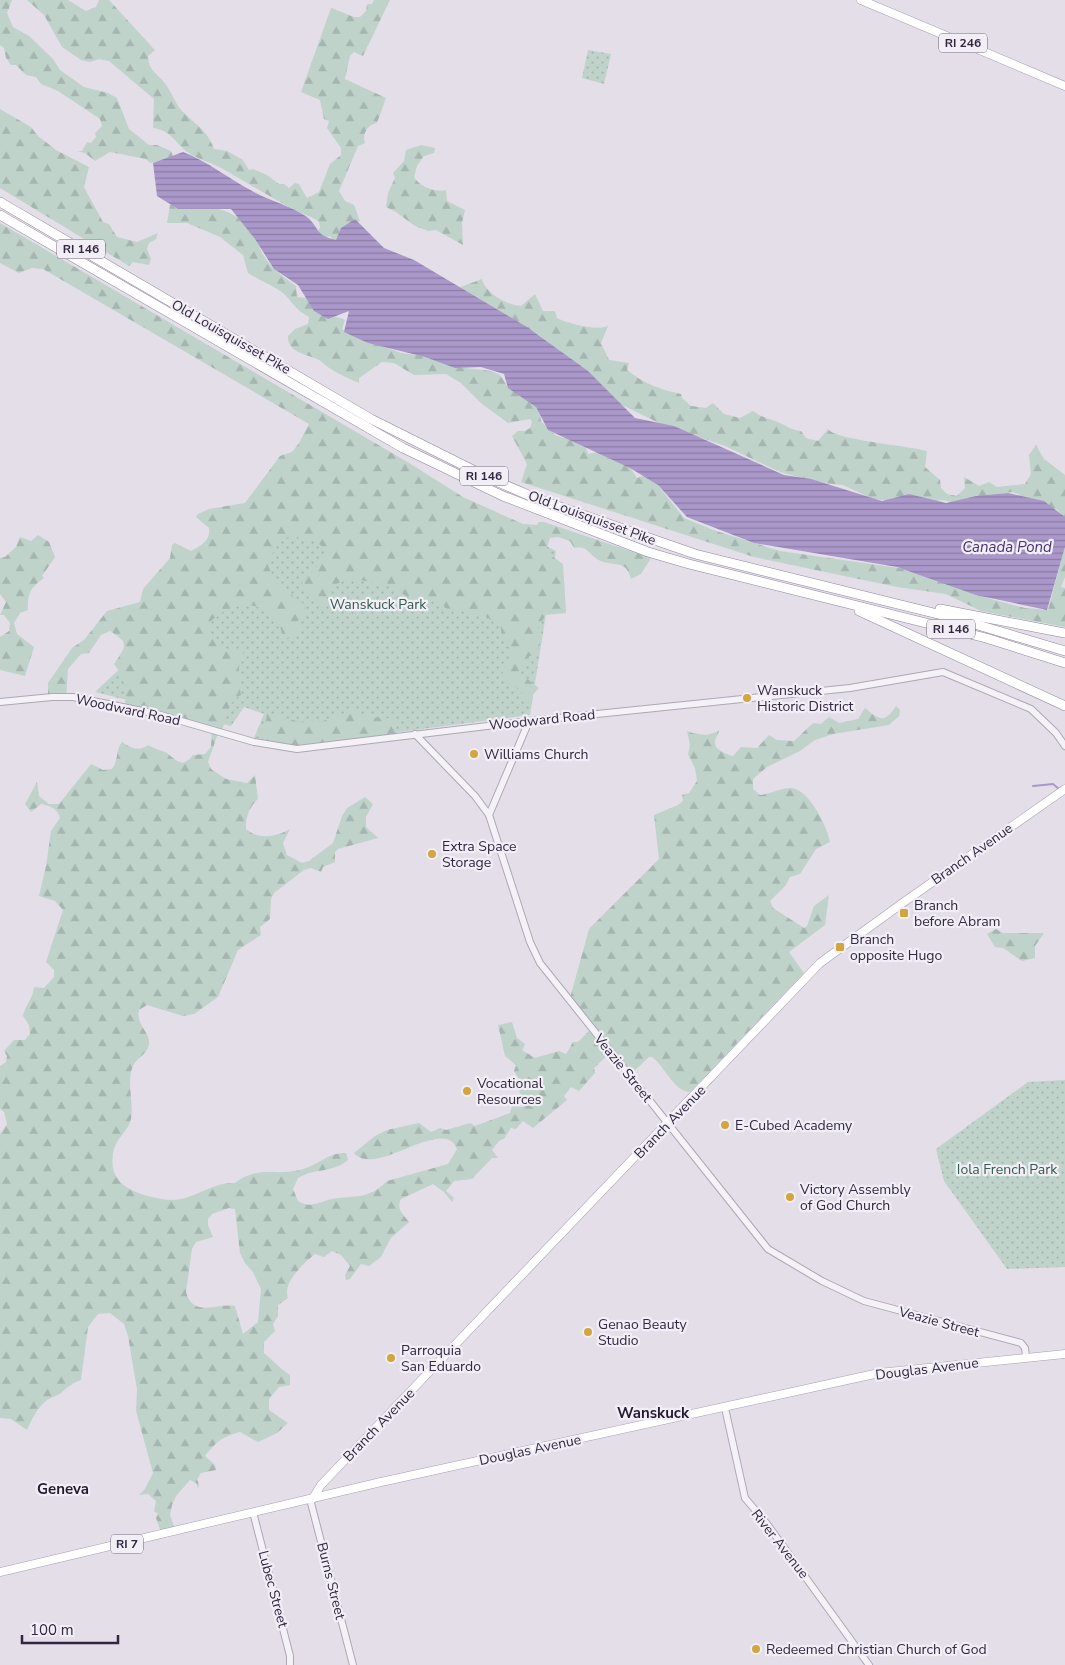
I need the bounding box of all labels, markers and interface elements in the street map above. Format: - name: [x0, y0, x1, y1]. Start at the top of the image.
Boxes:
- road number: RI 246: [939, 34, 987, 52]
- road number: RI 146: [57, 240, 105, 258]
- street label: Old Louisquisset Pike: [168, 295, 294, 379]
- road number: RI 146: [460, 466, 508, 486]
- street label: Old Louisquisset Pike: [525, 486, 659, 550]
- water label: Canada Pond: [962, 537, 1052, 557]
- park label: Wanskuck Park: [330, 595, 427, 614]
- road number: RI 146: [927, 620, 975, 638]
- place label: Wanskuck Historic District: [757, 681, 853, 716]
- street label: Woodward Road: [74, 690, 182, 730]
- marker: Wanskuck Historic District: [741, 692, 753, 704]
- street label: Woodward Road: [488, 705, 596, 735]
- place label: Williams Church: [484, 745, 589, 764]
- marker: Williams Church: [468, 748, 480, 760]
- street label: Branch Avenue: [927, 819, 1017, 889]
- place label: Extra Space Storage: [442, 837, 516, 872]
- marker: Extra Space Storage: [426, 848, 438, 860]
- place label: Branch before Abram: [914, 896, 1001, 931]
- marker: Branch before Abram: [898, 907, 910, 919]
- place label: Branch opposite Hugo: [850, 930, 942, 965]
- marker: Branch opposite Hugo: [834, 941, 846, 953]
- street label: Veazie Street: [589, 1029, 656, 1106]
- place label: Vocational Resources: [476, 1074, 544, 1109]
- street label: Branch Avenue: [630, 1081, 710, 1163]
- marker: Vocational Resources: [461, 1085, 473, 1097]
- place label: E-Cubed Academy: [735, 1116, 853, 1135]
- marker: E-Cubed Academy: [719, 1119, 731, 1131]
- park label: Iola French Park: [957, 1160, 1058, 1179]
- place label: Victory Assembly of God Church: [799, 1180, 911, 1215]
- marker: Victory Assembly of God Church: [784, 1191, 796, 1203]
- street label: Veazie Street: [896, 1302, 981, 1342]
- place label: Genao Beauty Studio: [598, 1315, 688, 1350]
- marker: Genao Beauty Studio: [582, 1326, 594, 1338]
- place label: Parroquia San Eduardo: [401, 1341, 481, 1376]
- marker: Parroquia San Eduardo: [385, 1352, 397, 1364]
- street label: Douglas Avenue: [874, 1353, 980, 1385]
- street label: Branch Avenue: [339, 1384, 419, 1466]
- district label: Wanskuck: [617, 1403, 690, 1423]
- street label: Douglas Avenue: [477, 1430, 583, 1470]
- district label: Geneva: [37, 1479, 89, 1499]
- street label: River Avenue: [747, 1505, 813, 1583]
- road number: RI 7: [111, 1535, 143, 1554]
- street label: Burns Street: [312, 1540, 350, 1622]
- street label: Lubec Street: [254, 1548, 292, 1630]
- scale bar: [22, 1612, 119, 1644]
- text: 100 m: [30, 1620, 74, 1640]
- place label: Redeemed Christian Church of God: [766, 1640, 987, 1659]
- marker: Redeemed Christian Church of God: [750, 1643, 762, 1655]

